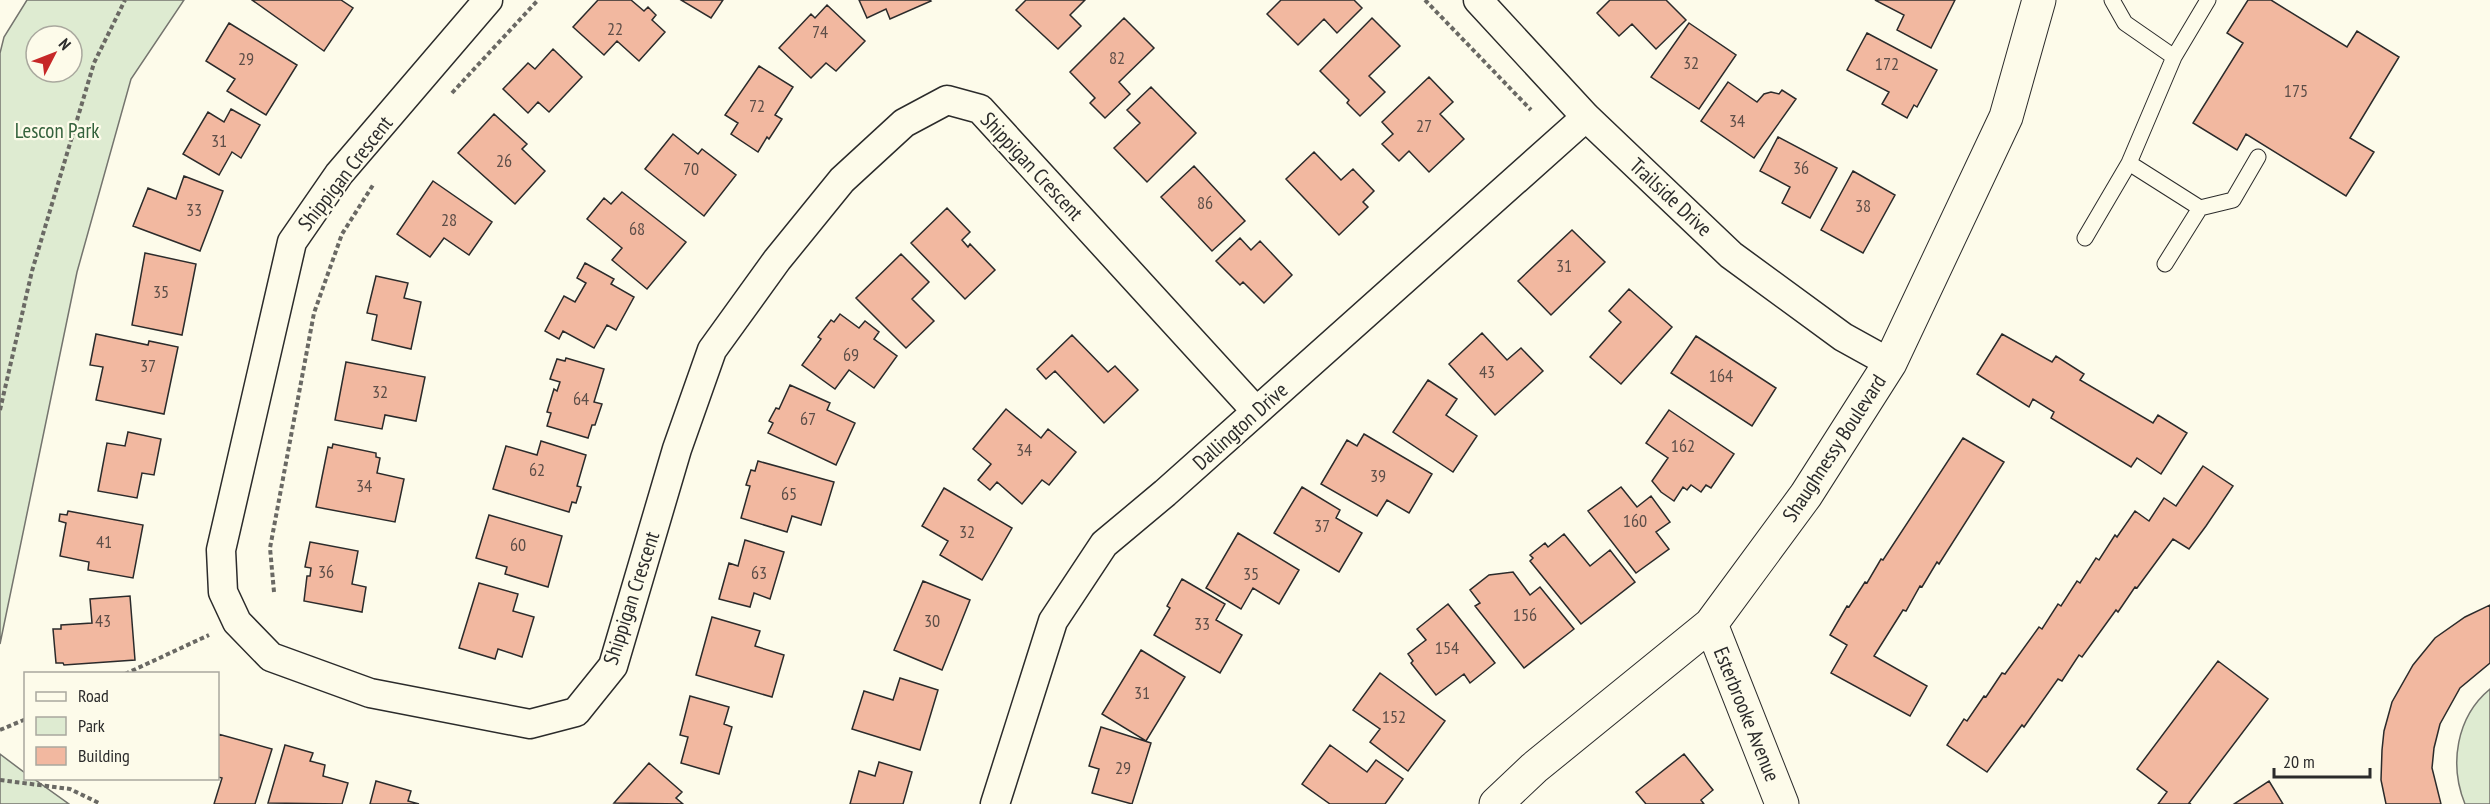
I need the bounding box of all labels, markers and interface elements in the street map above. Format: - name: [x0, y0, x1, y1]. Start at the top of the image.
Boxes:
- house number: 22: [607, 17, 623, 40]
- house number: 74: [812, 20, 828, 43]
- north arrow: [24, 24, 84, 84]
- text: N: [55, 34, 75, 54]
- house number: 82: [1109, 46, 1125, 69]
- house number: 29: [238, 47, 254, 70]
- house number: 32: [1683, 51, 1699, 74]
- house number: 172: [1875, 52, 1899, 75]
- house number: 175: [2284, 79, 2308, 102]
- house number: 72: [749, 94, 765, 117]
- street label: Shippigan Crescent: [975, 106, 1089, 226]
- house number: 34: [1729, 109, 1745, 132]
- street label: Shippigan Crescent: [292, 110, 398, 236]
- house number: 27: [1416, 114, 1432, 137]
- park label: Lescon Park: [15, 117, 99, 144]
- house number: 31: [211, 129, 227, 152]
- house number: 26: [496, 149, 512, 172]
- street label: Trailside Drive: [1624, 152, 1718, 242]
- house number: 36: [1793, 156, 1809, 179]
- house number: 70: [683, 157, 699, 180]
- house number: 86: [1197, 191, 1213, 214]
- house number: 38: [1855, 194, 1871, 217]
- house number: 33: [186, 198, 202, 221]
- house number: 28: [441, 208, 457, 231]
- house number: 68: [629, 217, 645, 240]
- house number: 31: [1556, 254, 1572, 277]
- house number: 35: [153, 280, 169, 303]
- house number: 69: [843, 343, 859, 366]
- house number: 37: [140, 354, 156, 377]
- house number: 43: [1479, 360, 1495, 383]
- house number: 164: [1709, 364, 1733, 387]
- street label: Shaughnessy Boulevard: [1776, 369, 1892, 527]
- street label: Dallington Drive: [1187, 376, 1293, 476]
- house number: 32: [372, 380, 388, 403]
- house number: 64: [573, 387, 589, 410]
- house number: 67: [800, 407, 816, 430]
- house number: 162: [1671, 434, 1695, 457]
- house number: 34: [1016, 438, 1032, 461]
- house number: 62: [529, 458, 545, 481]
- house number: 39: [1370, 464, 1386, 487]
- house number: 34: [356, 474, 372, 497]
- house number: 65: [781, 482, 797, 505]
- house number: 160: [1623, 509, 1647, 532]
- house number: 37: [1314, 514, 1330, 537]
- house number: 32: [959, 520, 975, 543]
- street label: Shippigan Crescent: [597, 528, 665, 668]
- house number: 41: [96, 530, 112, 553]
- house number: 60: [510, 533, 526, 556]
- house number: 36: [318, 560, 334, 583]
- house number: 63: [751, 561, 767, 584]
- house number: 35: [1243, 562, 1259, 585]
- house number: 156: [1513, 603, 1537, 626]
- house number: 43: [95, 609, 111, 632]
- house number: 30: [924, 609, 940, 632]
- house number: 33: [1194, 612, 1210, 635]
- house number: 154: [1435, 636, 1459, 659]
- street label: Esterbrooke Avenue: [1708, 643, 1786, 785]
- legend: [24, 672, 219, 780]
- house number: 31: [1134, 681, 1150, 704]
- text: Road: [78, 684, 109, 707]
- house number: 152: [1382, 705, 1406, 728]
- text: Park: [78, 714, 105, 737]
- scale bar: [2274, 741, 2370, 779]
- text: Building: [78, 744, 130, 767]
- text: 20 m: [2283, 750, 2315, 773]
- house number: 29: [1115, 756, 1131, 779]

